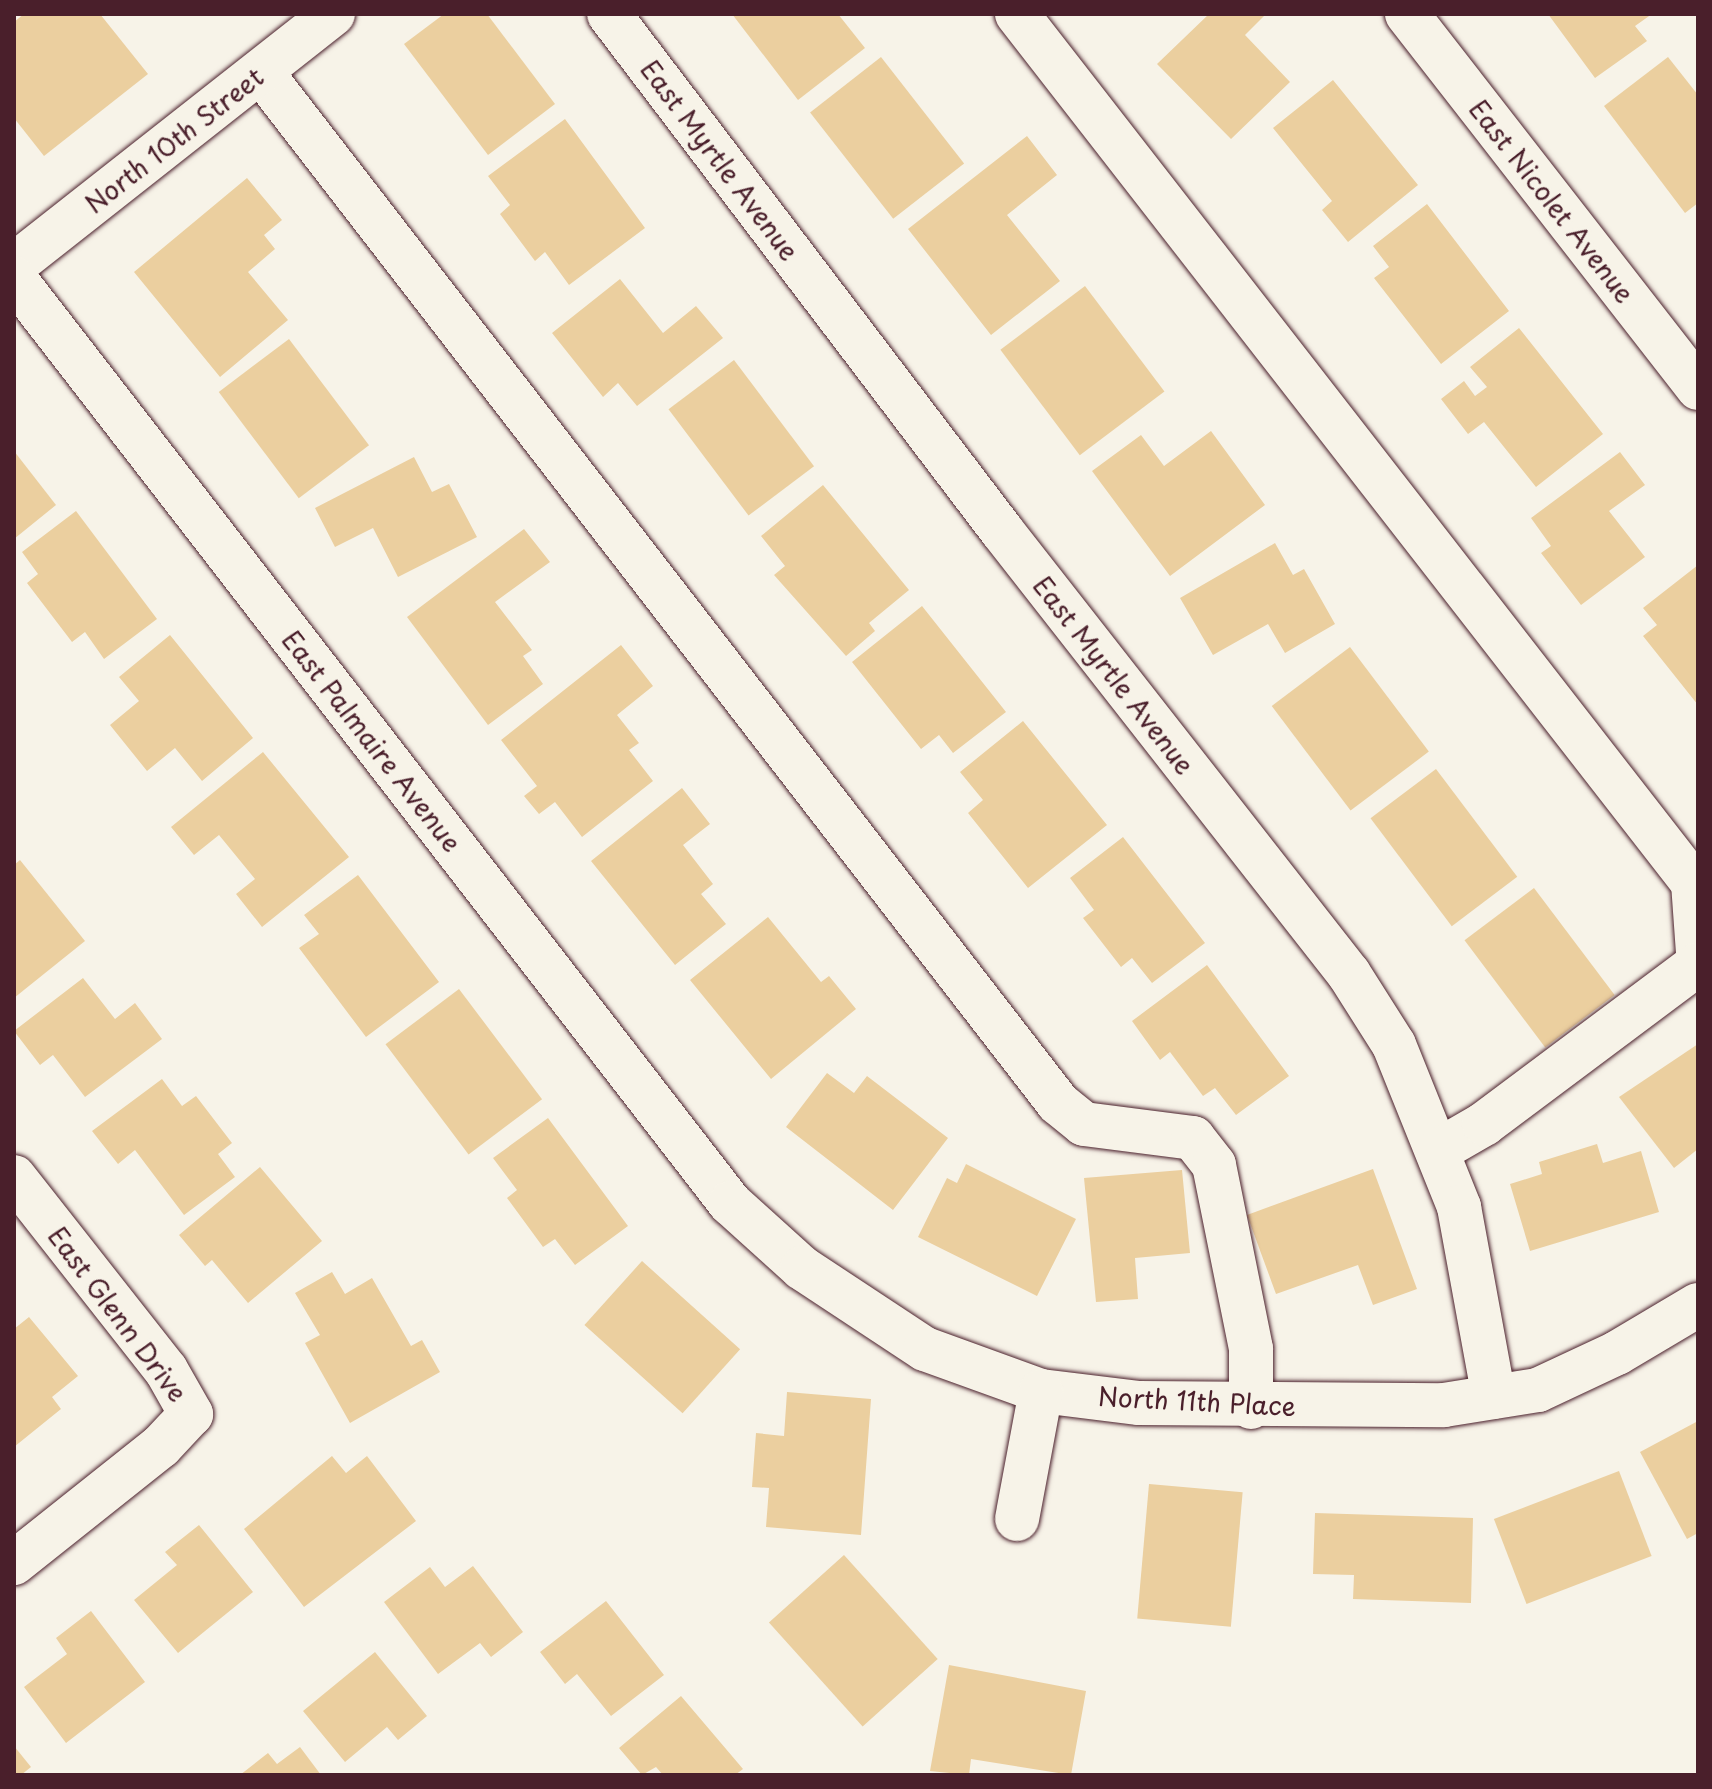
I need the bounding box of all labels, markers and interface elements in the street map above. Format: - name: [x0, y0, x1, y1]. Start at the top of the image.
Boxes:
- street label: East Myrtle Avenue: [634, 53, 806, 267]
- street label: North 10th Street: [77, 59, 271, 221]
- street label: East Nicolet Avenue: [1463, 93, 1641, 309]
- street label: East Myrtle Avenue: [1027, 569, 1201, 781]
- street label: East Palmaire Avenue: [276, 625, 468, 857]
- street label: East Glenn Drive: [42, 1220, 194, 1408]
- street label: North 11th Place: [1094, 1380, 1300, 1422]

